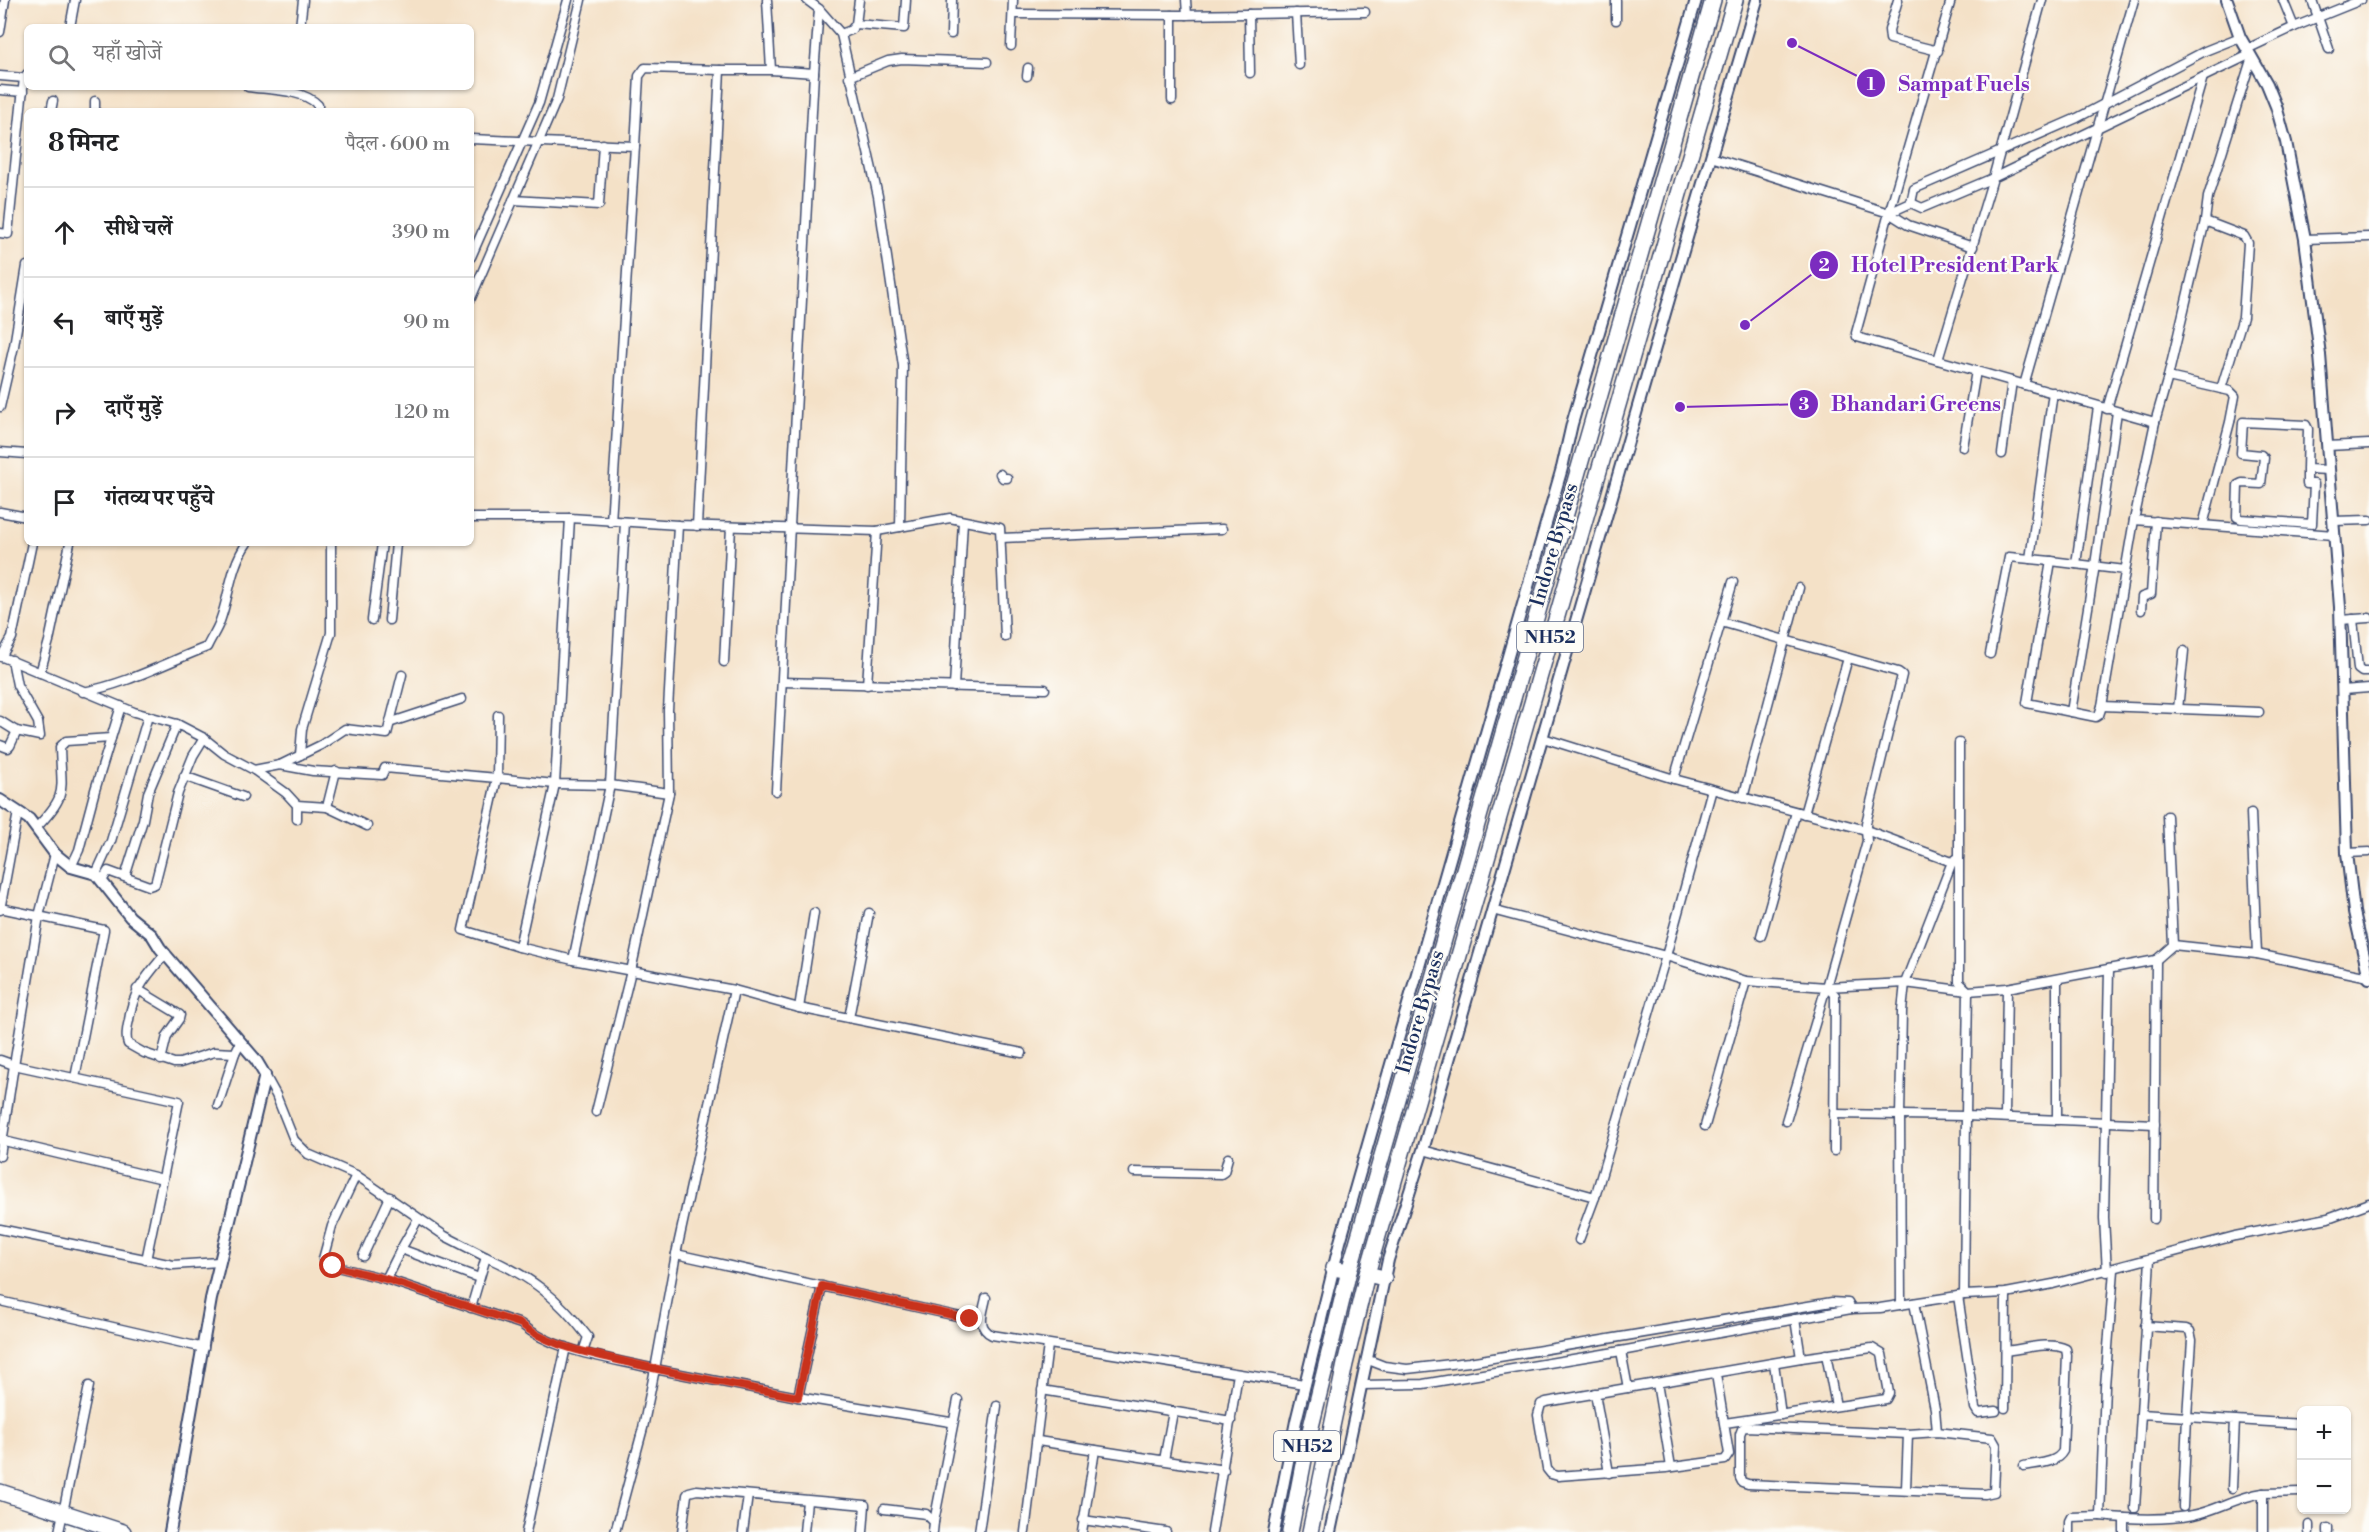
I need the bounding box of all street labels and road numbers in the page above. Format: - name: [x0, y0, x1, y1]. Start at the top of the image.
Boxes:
- street label: Indore Bypass: [1525, 480, 1585, 610]
- road number: NH52: [1517, 622, 1583, 652]
- street label: Indore Bypass: [1391, 947, 1451, 1077]
- road number: NH52: [1274, 1431, 1340, 1461]

